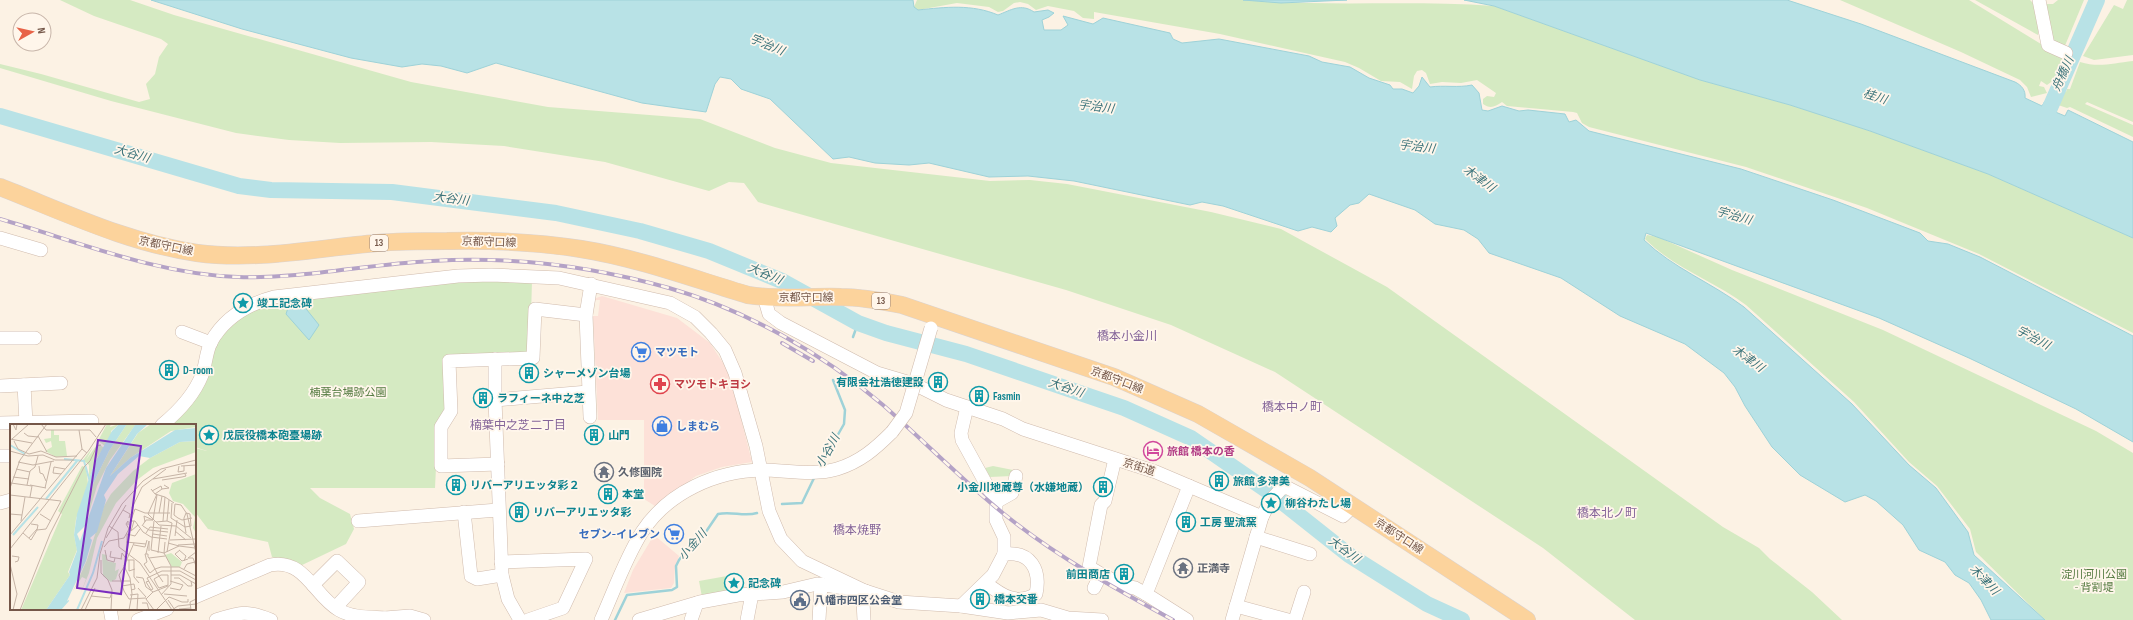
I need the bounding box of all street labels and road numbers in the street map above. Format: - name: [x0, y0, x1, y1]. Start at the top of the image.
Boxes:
- street label: 京都守口線: [138, 234, 194, 258]
- road number: 13: [370, 235, 388, 251]
- street label: 京都守口線: [461, 235, 517, 249]
- street label: 京都守口線: [779, 291, 834, 304]
- road number: 13: [872, 293, 890, 309]
- street label: 京都守口線: [1089, 364, 1145, 396]
- street label: 京街道: [1121, 456, 1157, 478]
- street label: 京都守口線: [1372, 516, 1426, 556]

